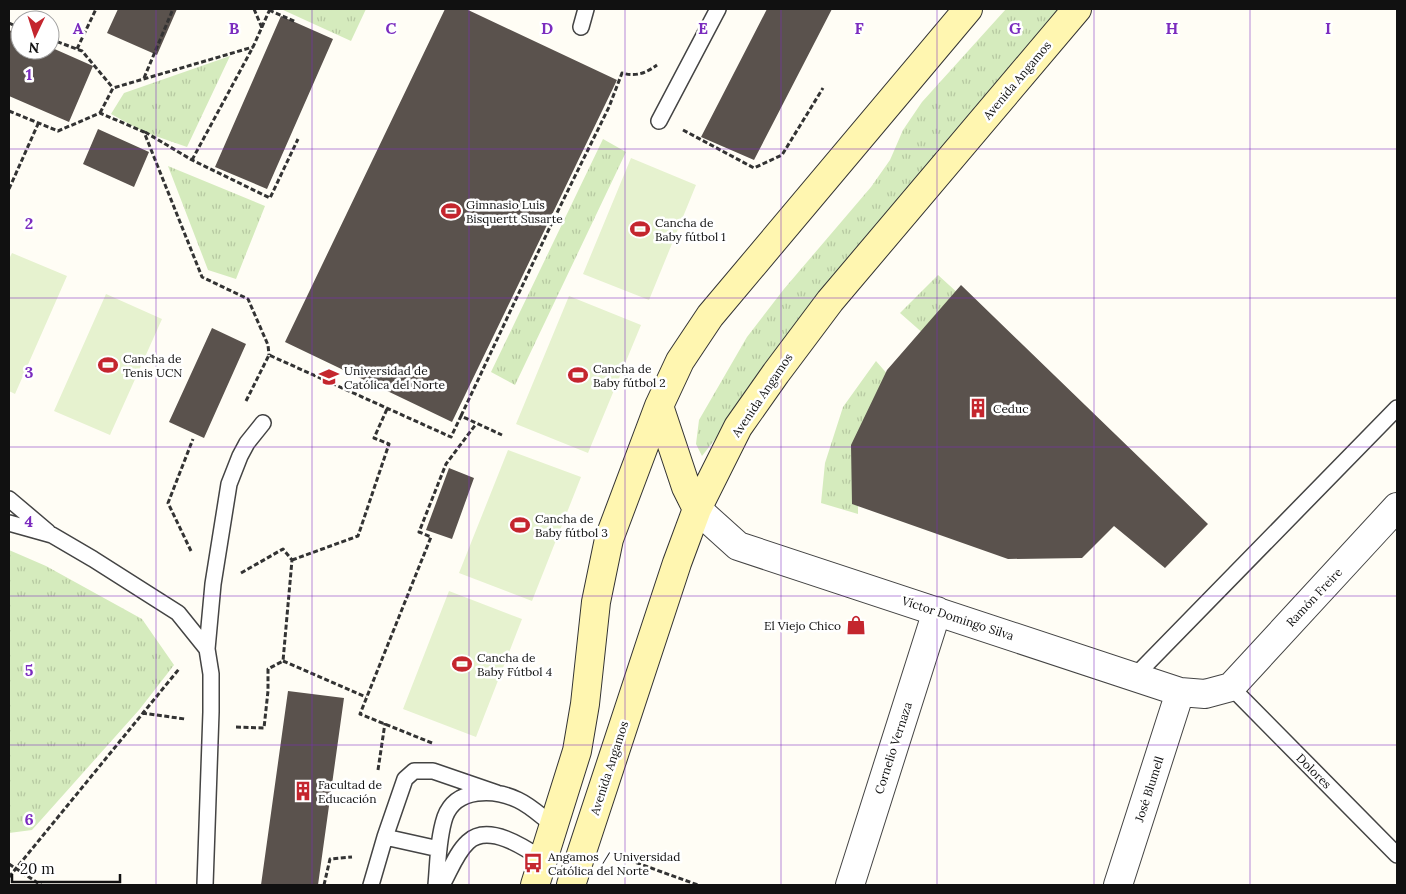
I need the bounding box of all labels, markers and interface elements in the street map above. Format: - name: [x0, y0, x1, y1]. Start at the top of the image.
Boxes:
- north arrow: [10, 10, 60, 60]
- text: A: [73, 18, 84, 38]
- text: B: [229, 18, 240, 38]
- text: C: [385, 18, 397, 38]
- text: D: [541, 18, 553, 38]
- text: E: [698, 18, 708, 38]
- text: F: [854, 18, 864, 38]
- text: G: [1009, 18, 1021, 38]
- text: H: [1166, 18, 1179, 38]
- text: I: [1325, 18, 1331, 38]
- street label: Avenida Angamos: [979, 37, 1054, 123]
- text: N: [28, 39, 40, 57]
- text: 1: [26, 64, 32, 84]
- place label: Gimnasio Luis Bisquertt Susarte: [466, 197, 563, 226]
- sports icon: Gimnasio Luis Bisquertt Susarte: [440, 200, 462, 222]
- text: 2: [25, 213, 33, 233]
- place label: Cancha de Baby fútbol 1: [655, 215, 726, 244]
- sports icon: Cancha de Baby fútbol 1: [629, 218, 651, 240]
- street label: Avenida Angamos: [728, 350, 796, 441]
- place label: Cancha de Tenis UCN: [123, 351, 182, 380]
- sports icon: Cancha de Tenis UCN: [97, 354, 119, 376]
- place label: Cancha de Baby fútbol 2: [593, 361, 666, 390]
- text: 3: [25, 362, 34, 382]
- place label: Universidad de Católica del Norte: [344, 363, 446, 392]
- sports icon: Cancha de Baby fútbol 2: [567, 364, 589, 386]
- school or university icon: Universidad de Católica del Norte: [318, 366, 340, 388]
- building icon: Ceduc: [967, 397, 989, 419]
- place label: Ceduc: [993, 401, 1029, 416]
- text: 4: [25, 511, 34, 531]
- place label: Cancha de Baby fútbol 3: [535, 511, 608, 540]
- sports icon: Cancha de Baby fútbol 3: [509, 514, 531, 536]
- street label: Ramón Freire: [1283, 564, 1345, 630]
- street label: Víctor Domingo Silva: [899, 592, 1016, 643]
- shop icon: El Viejo Chico: [845, 614, 867, 636]
- place label: El Viejo Chico: [764, 618, 841, 633]
- place label: Cancha de Baby Fútbol 4: [477, 650, 553, 679]
- sports icon: Cancha de Baby Fútbol 4: [451, 653, 473, 675]
- text: 5: [25, 660, 34, 680]
- street label: Cornelio Vernaza: [871, 700, 915, 796]
- street label: Avenida Angamos: [586, 719, 631, 818]
- street label: Dolores: [1293, 750, 1335, 792]
- street label: José Blumell: [1131, 754, 1167, 825]
- place label: Facultad de Educación: [318, 777, 382, 806]
- building icon: Facultad de Educación: [292, 780, 314, 802]
- text: 6: [24, 809, 34, 829]
- place label: Angamos / Universidad Católica del Norte: [547, 849, 680, 878]
- scale bar: [12, 852, 120, 884]
- bus stop icon: Angamos / Universidad Católica del Norte: [522, 852, 544, 874]
- text: 20 m: [20, 859, 55, 878]

